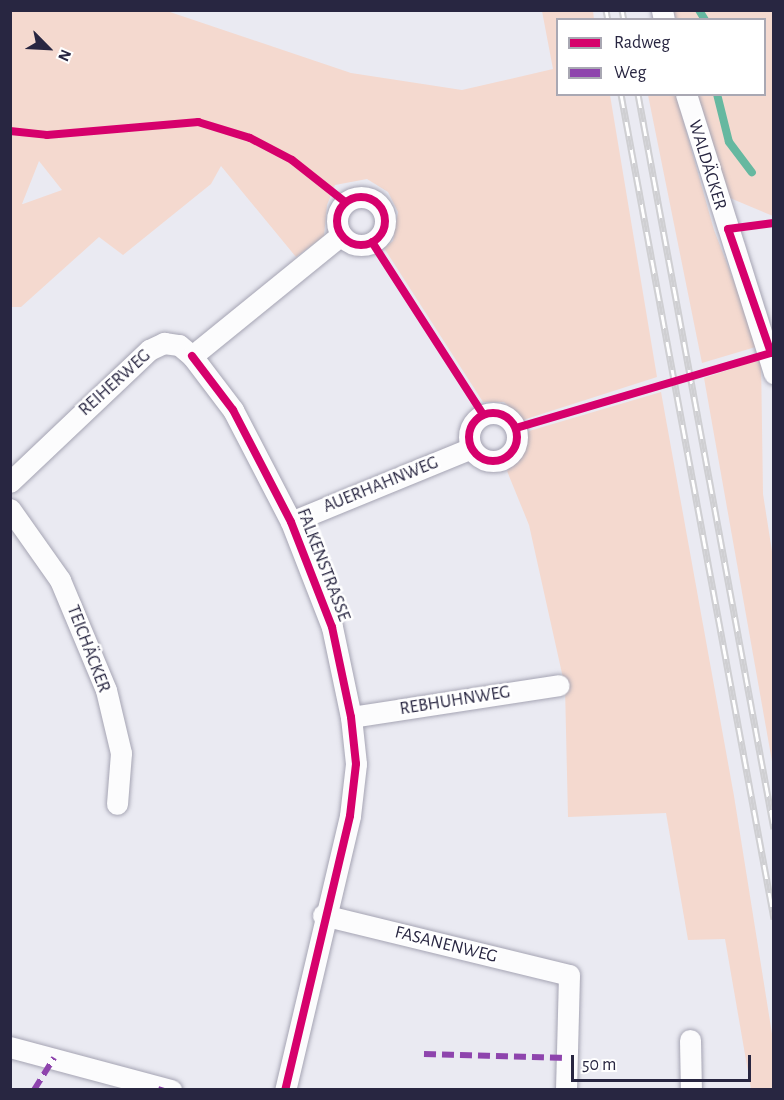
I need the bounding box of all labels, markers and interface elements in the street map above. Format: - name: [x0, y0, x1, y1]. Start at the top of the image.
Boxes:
- north arrow: [18, 18, 78, 78]
- legend: [556, 18, 766, 96]
- text: Radweg: [614, 34, 670, 52]
- text: N: [55, 47, 74, 64]
- text: Weg: [614, 64, 646, 82]
- street label: WALDÄCKER: [683, 117, 731, 213]
- street label: REIHERWEG: [75, 345, 155, 421]
- street label: AUERHAHNWEG: [320, 452, 442, 518]
- street label: FALKENSTRASSE: [292, 506, 354, 624]
- street label: TEICHÄCKER: [61, 602, 115, 696]
- street label: REBHUHNWEG: [398, 682, 512, 720]
- street label: FASANENWEG: [393, 922, 499, 968]
- scale bar: [574, 1043, 754, 1081]
- text: 50 m: [582, 1056, 616, 1074]

